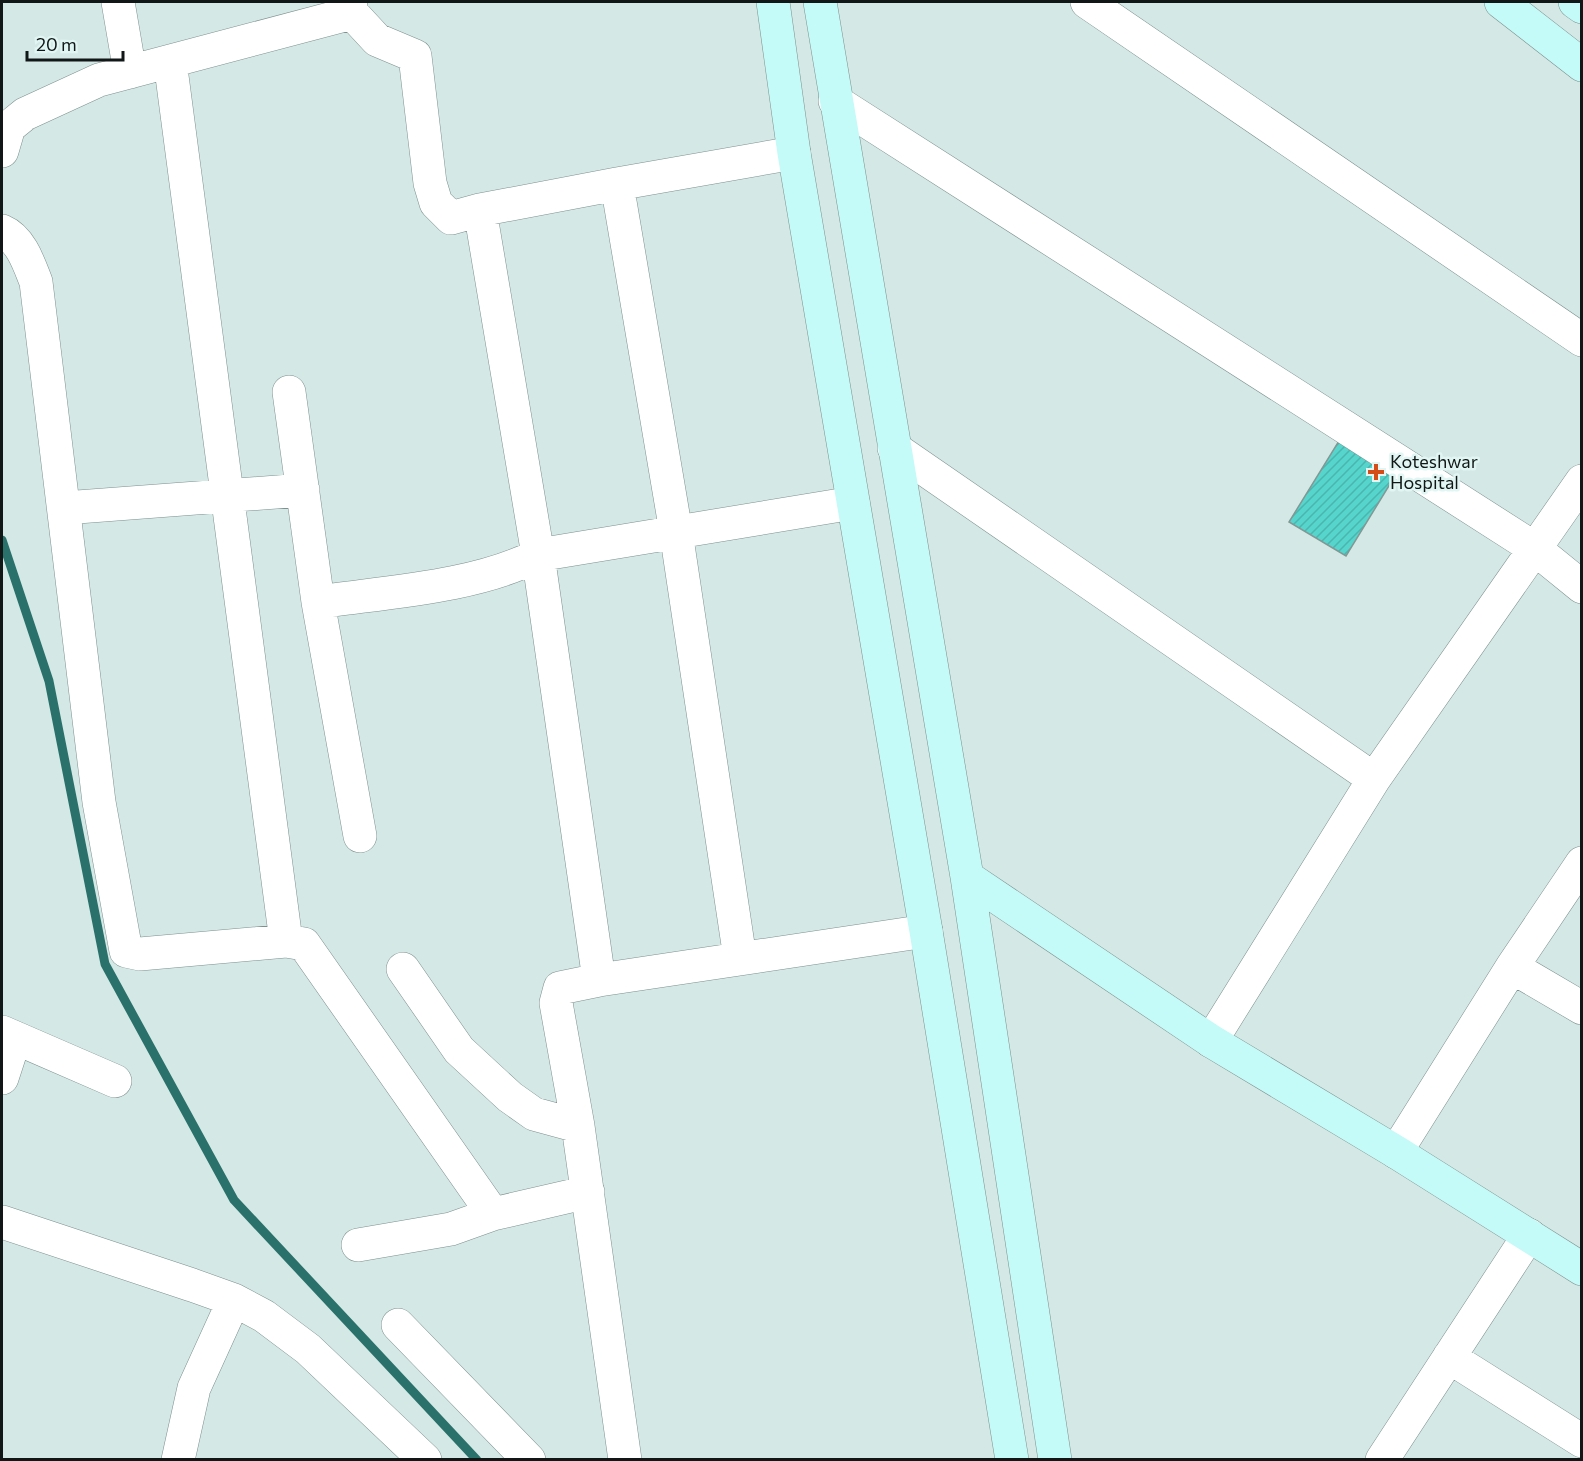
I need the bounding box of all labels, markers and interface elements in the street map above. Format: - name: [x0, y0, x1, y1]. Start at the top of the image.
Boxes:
- scale bar: [27, 24, 123, 62]
- text: 20 m: [36, 33, 77, 55]
- place label: Koteshwar Hospital: [1390, 450, 1478, 493]
- marker: Koteshwar Hospital: [1367, 463, 1385, 481]

